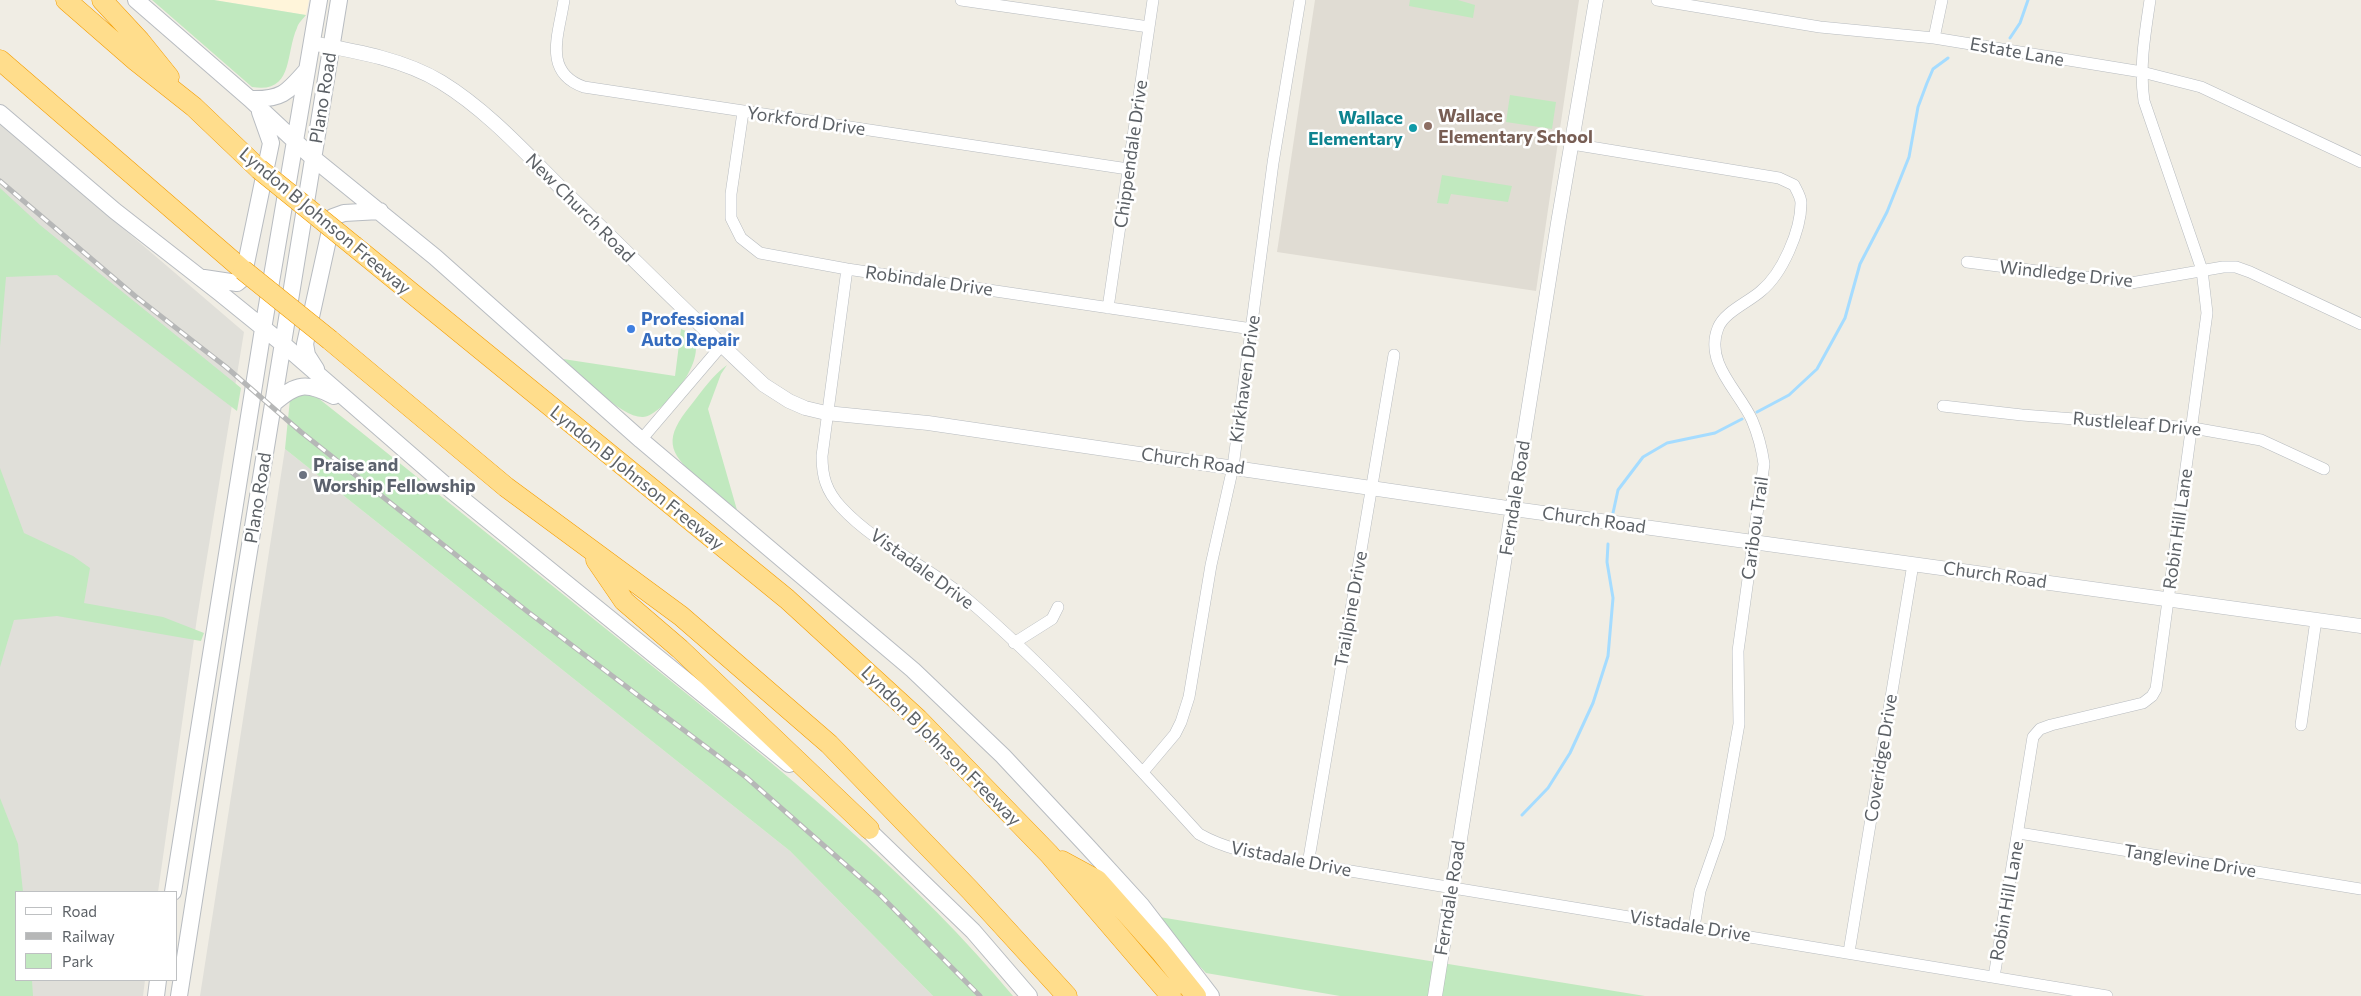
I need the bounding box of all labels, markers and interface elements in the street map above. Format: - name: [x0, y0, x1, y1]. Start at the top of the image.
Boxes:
- street label: Estate Lane: [1968, 33, 2066, 71]
- street label: Plano Road: [305, 51, 341, 145]
- street label: Chippendale Drive: [1110, 79, 1152, 229]
- street label: Yorkford Drive: [745, 102, 867, 140]
- place label: Wallace Elementary School: [1438, 105, 1593, 148]
- place label: Wallace Elementary: [1308, 107, 1403, 150]
- marker: Wallace Elementary School: [1422, 120, 1434, 132]
- marker: Wallace Elementary: [1407, 122, 1419, 134]
- street label: Lyndon B Johnson Freeway: [235, 143, 415, 299]
- street label: New Church Road: [521, 149, 639, 267]
- street label: Windledge Drive: [1998, 256, 2134, 292]
- street label: Robindale Drive: [864, 261, 994, 301]
- place label: Professional Auto Repair: [641, 308, 744, 350]
- street label: Kirkhaven Drive: [1225, 314, 1265, 444]
- marker: Professional Auto Repair: [625, 323, 637, 335]
- street label: Lyndon B Johnson Freeway: [546, 401, 728, 555]
- street label: Rustleleaf Drive: [2072, 408, 2202, 440]
- street label: Ferndale Road: [1495, 439, 1535, 557]
- street label: Church Road: [1140, 443, 1246, 479]
- street label: Plano Road: [240, 451, 276, 545]
- place label: Praise and Worship Fellowship: [313, 454, 476, 496]
- street label: Robin Hill Lane: [2159, 467, 2197, 591]
- marker: Praise and Worship Fellowship: [297, 469, 309, 481]
- street label: Caribou Trail: [1737, 475, 1773, 581]
- street label: Church Road: [1541, 502, 1647, 538]
- street label: Vistadale Drive: [866, 524, 978, 614]
- street label: Trailpine Drive: [1330, 549, 1372, 669]
- street label: Church Road: [1942, 557, 2048, 593]
- street label: Lyndon B Johnson Freeway: [857, 662, 1025, 830]
- street label: Coveridge Drive: [1860, 692, 1902, 824]
- street label: Vistadale Drive: [1229, 837, 1353, 881]
- street label: Ferndale Road: [1430, 839, 1470, 957]
- street label: Robin Hill Lane: [1986, 839, 2028, 963]
- street label: Tanglevine Drive: [2122, 840, 2258, 882]
- legend: [15, 891, 178, 981]
- text: Road: [62, 902, 97, 920]
- street label: Vistadale Drive: [1628, 906, 1752, 946]
- text: Railway: [62, 927, 115, 945]
- text: Park: [62, 952, 93, 970]

